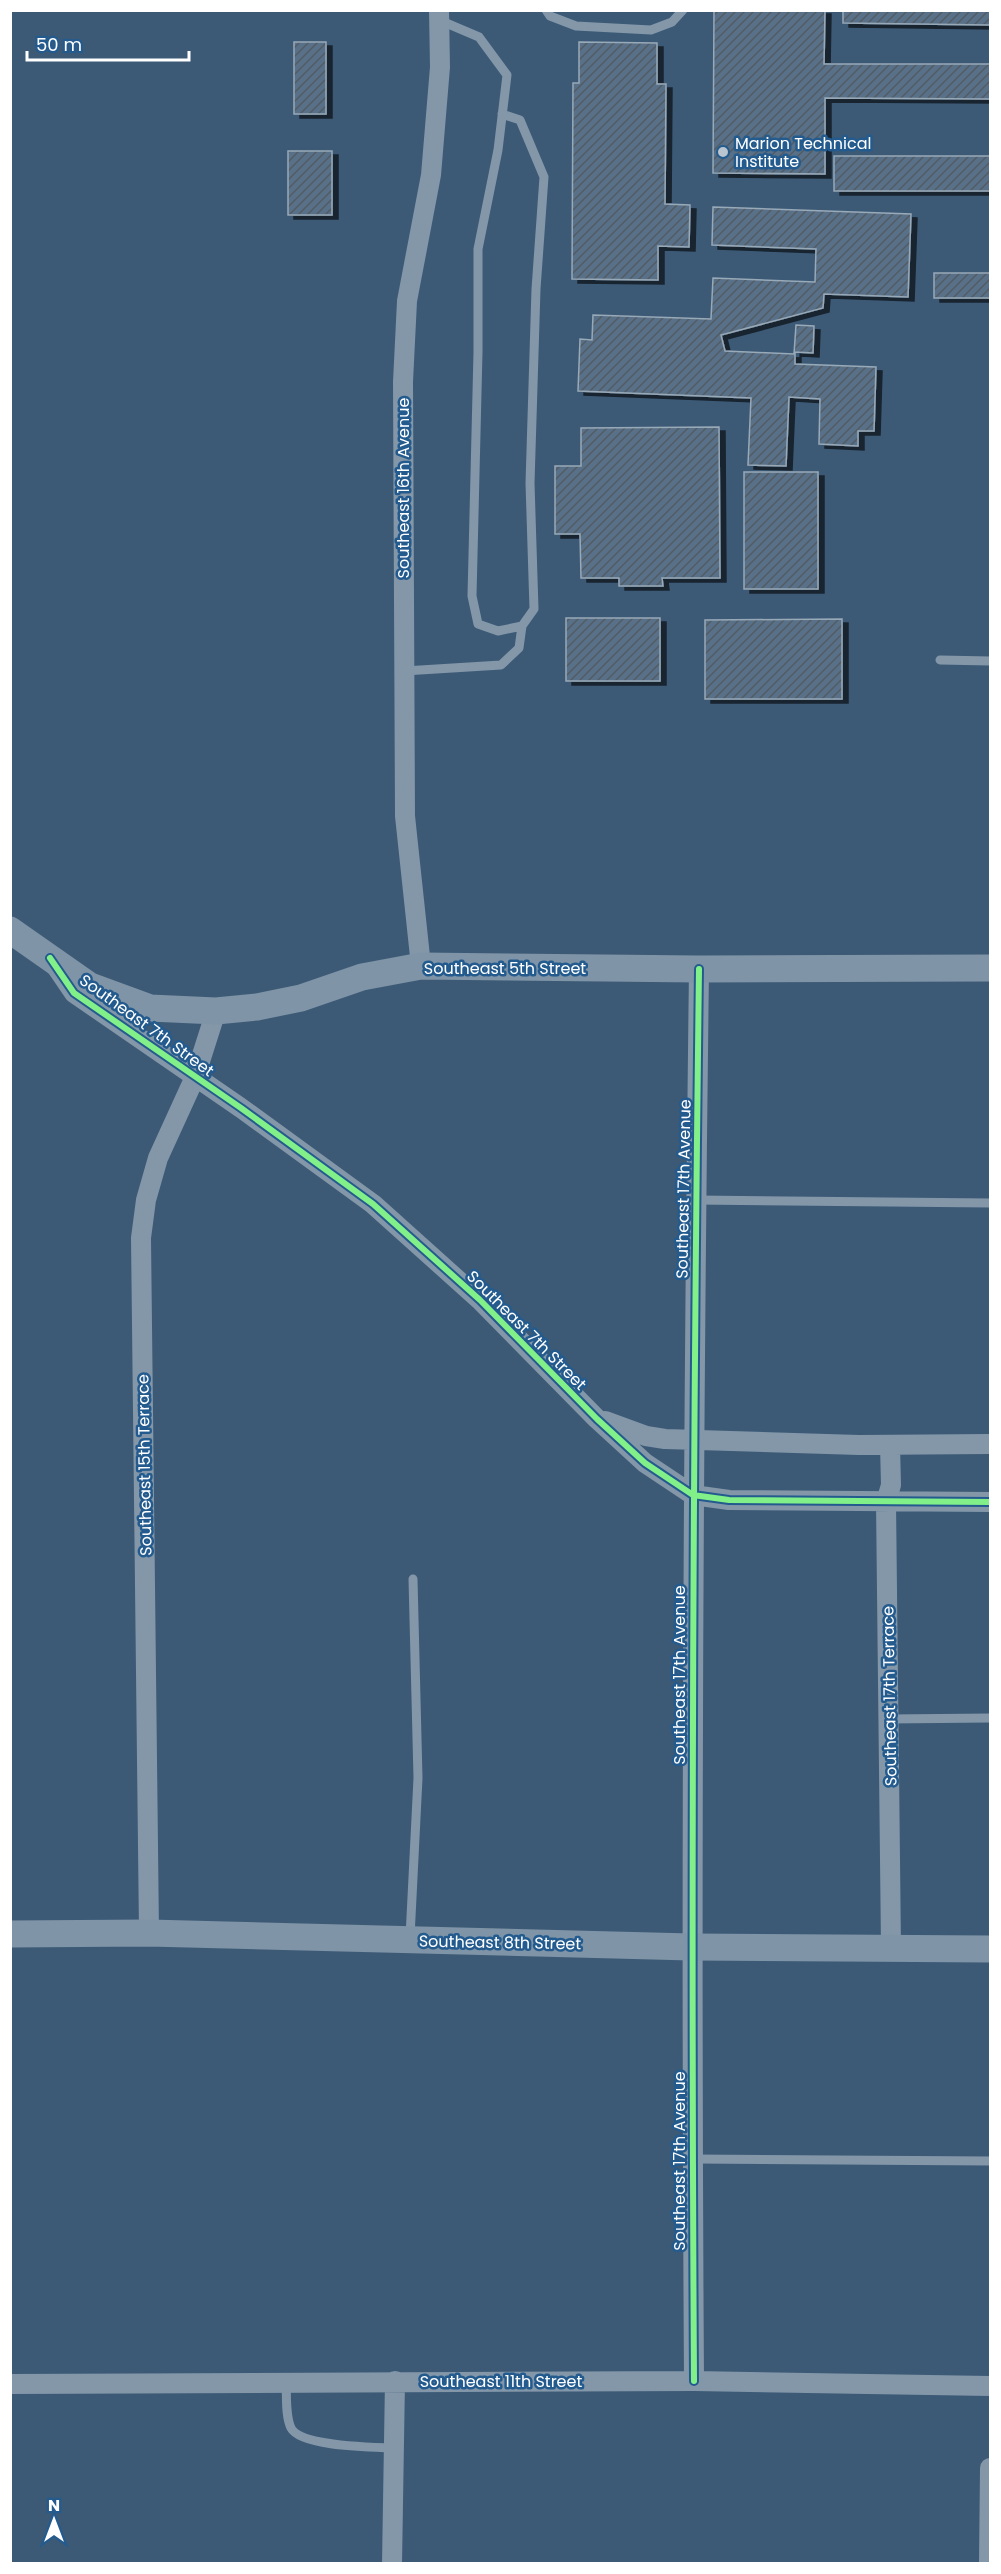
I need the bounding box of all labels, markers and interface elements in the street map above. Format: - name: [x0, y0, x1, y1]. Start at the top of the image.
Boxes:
- scale bar: [27, 24, 189, 62]
- text: 50 m: [36, 32, 82, 57]
- place label: Marion Technical Institute: [735, 132, 871, 173]
- marker: Marion Technical Institute: [716, 145, 730, 159]
- street label: Southeast 16th Avenue: [392, 398, 415, 578]
- street label: Southeast 5th Street: [424, 957, 586, 980]
- street label: Southeast 7th Street: [75, 969, 219, 1082]
- street label: Southeast 17th Avenue: [670, 1099, 697, 1279]
- street label: Southeast 7th Street: [462, 1265, 592, 1396]
- street label: Southeast 15th Terrace: [131, 1374, 158, 1556]
- street label: Southeast 17th Avenue: [668, 1585, 691, 1765]
- street label: Southeast 17th Terrace: [876, 1606, 903, 1786]
- street label: Southeast 8th Street: [419, 1930, 582, 1955]
- street label: Southeast 17th Avenue: [668, 2071, 691, 2251]
- street label: Southeast 11th Street: [420, 2370, 582, 2393]
- north arrow: [24, 2490, 84, 2550]
- text: N: [48, 2494, 60, 2517]

